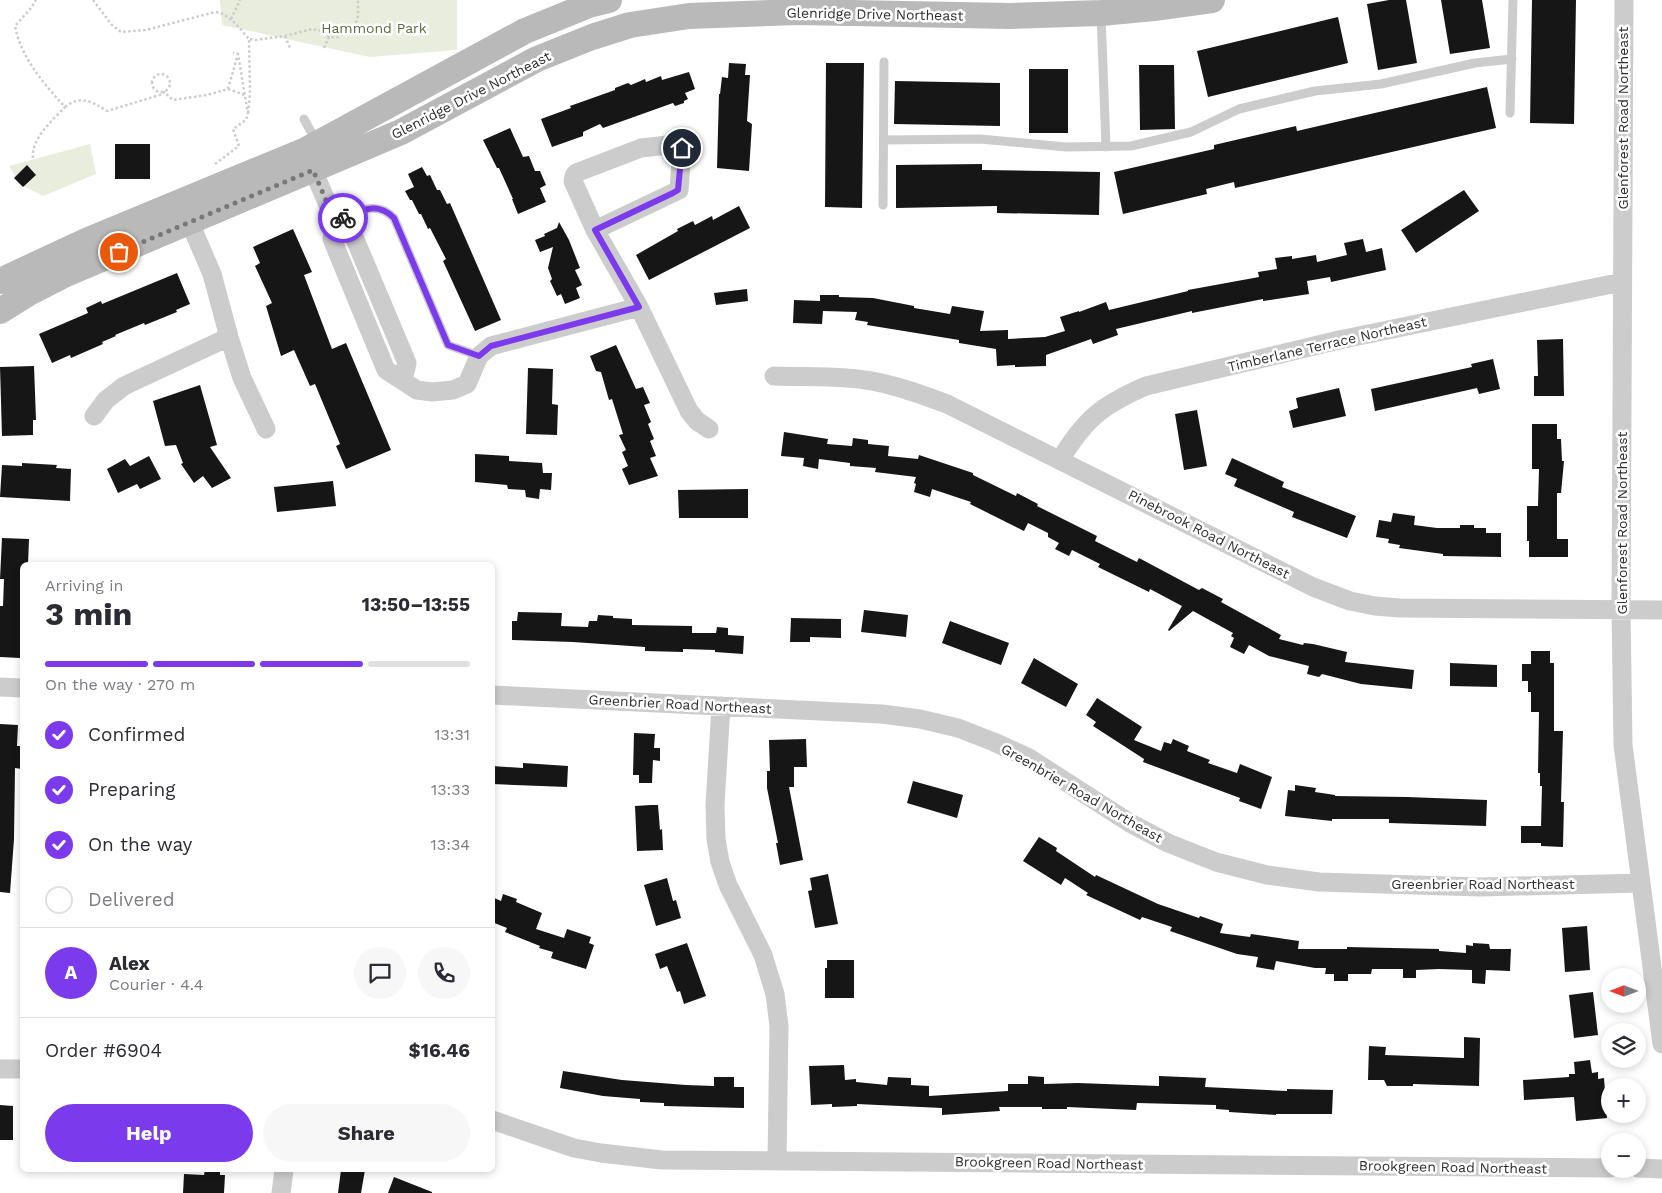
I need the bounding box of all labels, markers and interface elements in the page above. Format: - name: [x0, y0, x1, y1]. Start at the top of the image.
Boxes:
- street label: Glenridge Drive Northeast: [786, 4, 964, 24]
- park label: Hammond Park: [321, 20, 427, 36]
- street label: Glenforest Road Northeast: [1615, 26, 1631, 209]
- street label: Glenridge Drive Northeast: [389, 48, 554, 142]
- pin: [661, 127, 703, 169]
- icon: home: [668, 134, 696, 162]
- courier: [318, 193, 368, 243]
- icon: bike: [329, 204, 357, 232]
- pin: [98, 231, 140, 273]
- icon: bag: [105, 238, 133, 266]
- street label: Timberlane Terrace Northeast: [1226, 313, 1428, 375]
- street label: Glenforest Road Northeast: [1614, 431, 1630, 614]
- street label: Pinebrook Road Northeast: [1126, 486, 1293, 582]
- text: Arriving in: [45, 576, 123, 595]
- text: 13:50–13:55: [362, 593, 470, 616]
- text: 3 min: [45, 595, 132, 633]
- text: On the way · 270 m: [45, 675, 195, 694]
- street label: Greenbrier Road Northeast: [588, 691, 772, 717]
- icon: check: [45, 721, 73, 749]
- text: Confirmed: [88, 723, 185, 746]
- text: 13:31: [434, 725, 470, 744]
- street label: Greenbrier Road Northeast: [999, 740, 1166, 846]
- icon: check: [45, 776, 73, 804]
- text: Preparing: [88, 778, 175, 801]
- text: 13:33: [431, 780, 470, 799]
- icon: check: [45, 831, 73, 859]
- text: On the way: [88, 833, 192, 856]
- text: 13:34: [431, 835, 470, 854]
- street label: Greenbrier Road Northeast: [1391, 876, 1575, 892]
- text: Delivered: [88, 888, 175, 911]
- button: chat: [354, 947, 406, 999]
- button: phone: [418, 947, 470, 999]
- text: Alex: [109, 952, 150, 975]
- text: A: [65, 961, 77, 984]
- north arrow: [1601, 968, 1646, 1012]
- map controls: [1601, 968, 1646, 1178]
- text: Courier · 4.4: [109, 975, 204, 994]
- button: layers: [1601, 1023, 1646, 1068]
- text: Order #6904: [45, 1039, 162, 1062]
- text: $16.46: [409, 1039, 470, 1062]
- button: +: [1601, 1078, 1646, 1123]
- button: Help: [45, 1104, 253, 1162]
- button: Share: [263, 1104, 470, 1162]
- button: −: [1601, 1133, 1646, 1178]
- street label: Brookgreen Road Northeast: [955, 1153, 1143, 1173]
- street label: Brookgreen Road Northeast: [1359, 1157, 1547, 1177]

